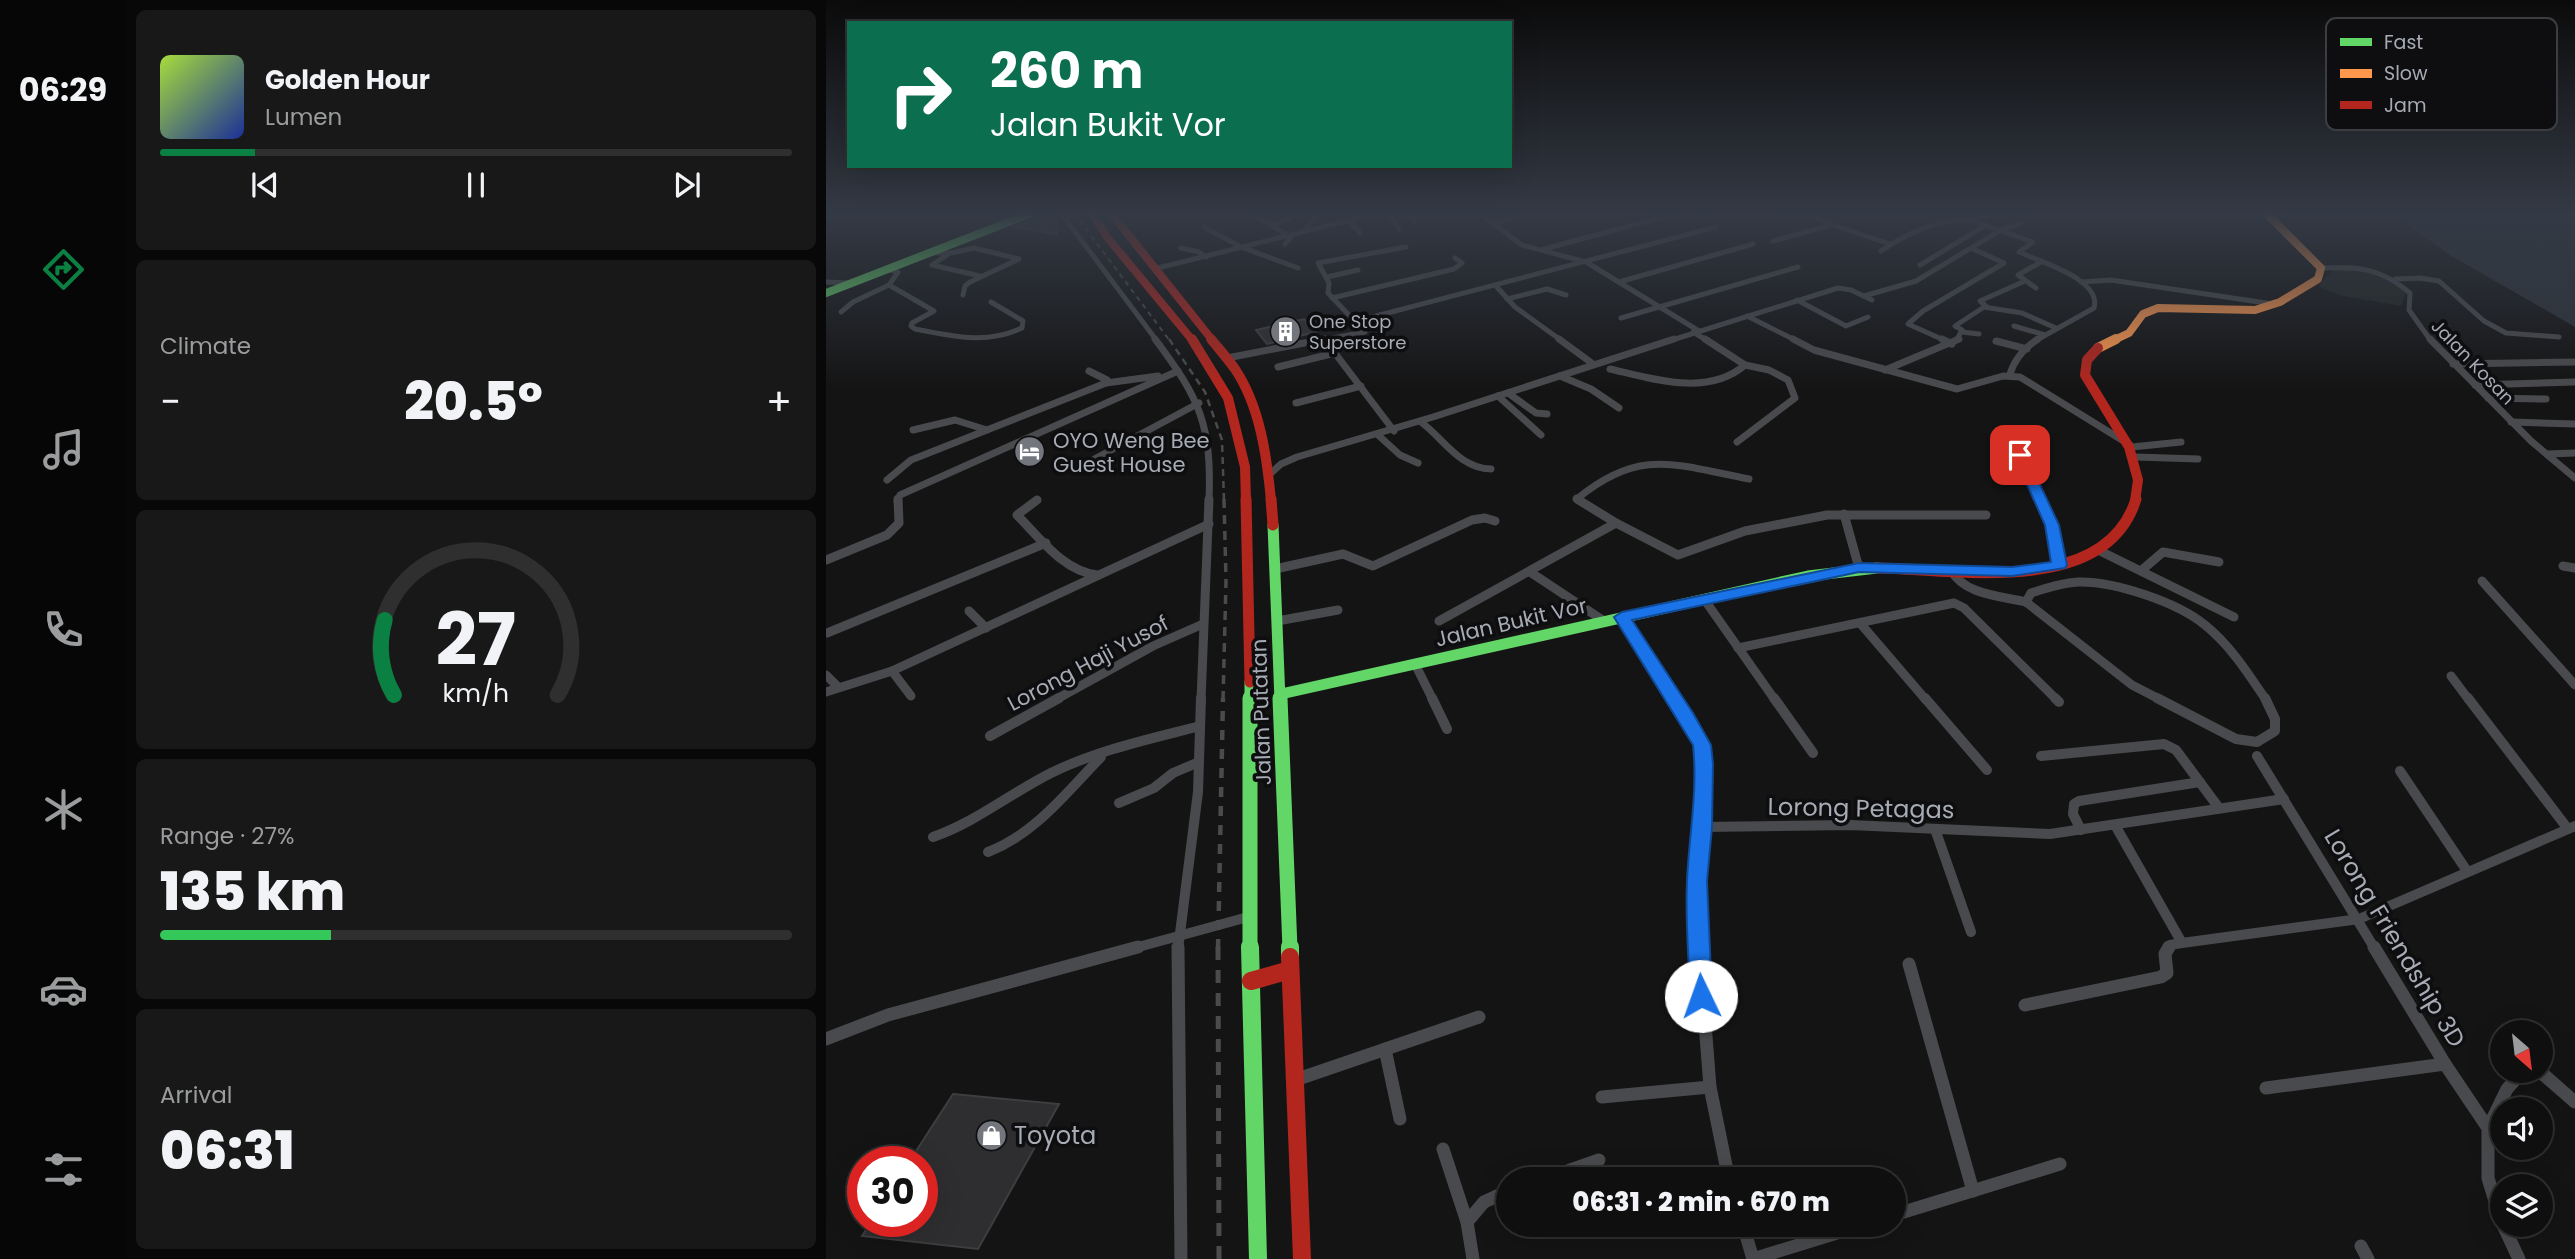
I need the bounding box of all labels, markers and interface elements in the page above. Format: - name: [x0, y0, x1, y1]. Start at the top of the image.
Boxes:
- legend: [2326, 18, 2557, 130]
- text: Fast: [2384, 29, 2423, 56]
- text: 260 m: [990, 37, 1143, 105]
- icon: right: [875, 49, 966, 140]
- text: Slow: [2384, 60, 2428, 87]
- text: Golden Hour: [265, 62, 430, 98]
- text: 06:29: [19, 67, 107, 112]
- text: Jam: [2384, 92, 2426, 119]
- text: Lumen: [265, 101, 342, 133]
- text: Jalan Bukit Vor: [990, 102, 1226, 147]
- icon: previous: [246, 166, 284, 204]
- icon: pause: [457, 166, 495, 204]
- icon: next: [668, 166, 706, 204]
- icon: directions: [39, 245, 88, 294]
- place label: One Stop Superstore: [1309, 309, 1406, 355]
- building icon: One Stop Superstore: [1269, 314, 1303, 348]
- street label: Jalan Kosan: [2426, 314, 2520, 410]
- text: Climate: [160, 330, 251, 362]
- text: 20.5°: [404, 365, 543, 438]
- text: −: [160, 375, 181, 428]
- text: +: [766, 375, 792, 428]
- icon: music: [39, 425, 88, 474]
- pin: [1990, 425, 2050, 485]
- place label: OYO Weng Bee Guest House: [1053, 426, 1210, 479]
- hotel icon: OYO Weng Bee Guest House: [1013, 435, 1047, 469]
- icon: arrive: [2001, 436, 2039, 474]
- text: 27: [436, 590, 516, 691]
- street label: Jalan Bukit Vor: [1432, 590, 1590, 654]
- icon: phone: [39, 605, 88, 654]
- street label: Lorong Haji Yusof: [1002, 608, 1174, 718]
- street label: Jalan Putatan: [1244, 638, 1278, 786]
- text: km/h: [443, 676, 509, 711]
- icon: climate: [39, 785, 88, 834]
- street label: Lorong Petagas: [1767, 790, 1955, 826]
- text: Range · 27%: [160, 820, 294, 852]
- street label: Lorong Friendship 3D: [2317, 823, 2473, 1053]
- text: 135 km: [160, 855, 345, 928]
- position arrow: [1664, 959, 1738, 1033]
- icon: car: [39, 965, 88, 1014]
- north arrow: [2490, 1020, 2553, 1083]
- map controls: [2490, 1020, 2553, 1237]
- text: Arrival: [160, 1079, 232, 1111]
- button: sound: [2490, 1097, 2553, 1160]
- text: 06:31: [160, 1114, 295, 1187]
- shop icon: Toyota: [974, 1118, 1008, 1152]
- place label: Toyota: [1014, 1119, 1096, 1152]
- icon: filters: [39, 1145, 88, 1194]
- speed limit sign: 30: [847, 1146, 938, 1237]
- button: layers: [2490, 1174, 2553, 1237]
- text: 06:31 · 2 min · 670 m: [1572, 1184, 1830, 1220]

